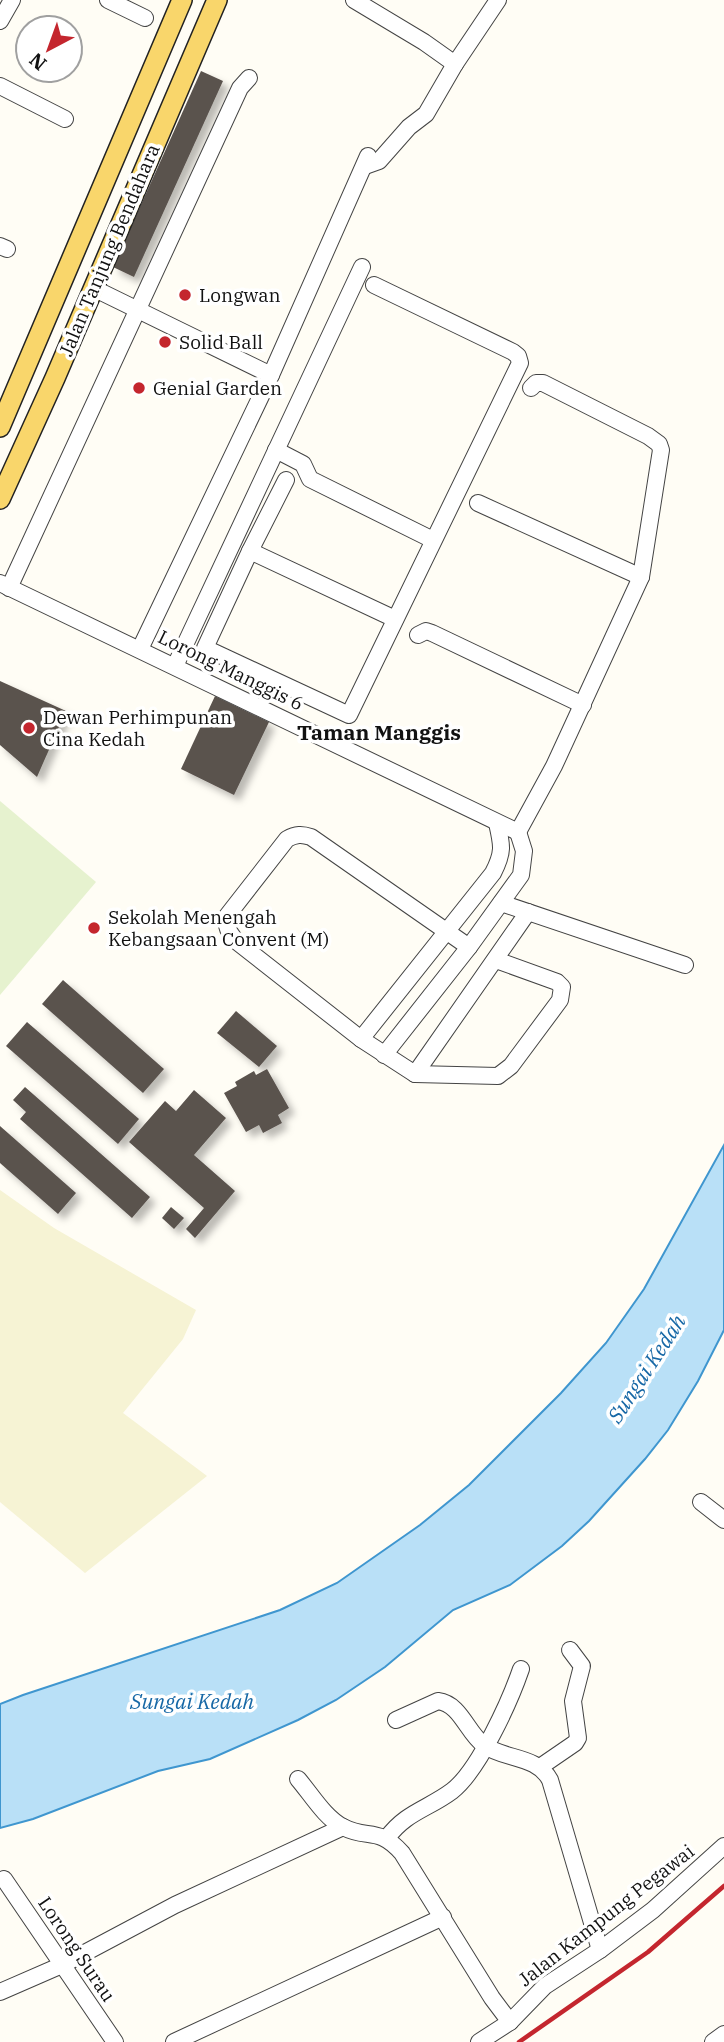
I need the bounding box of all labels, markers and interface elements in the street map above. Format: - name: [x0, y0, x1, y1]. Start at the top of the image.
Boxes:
- north arrow: [14, 14, 84, 84]
- text: N: [24, 48, 51, 76]
- street label: Jalan Tanjung Bendahara: [53, 140, 165, 360]
- place label: Longwan: [199, 283, 281, 307]
- marker: Longwan: [177, 287, 193, 303]
- place label: Solid Ball: [179, 330, 263, 354]
- marker: Solid Ball: [157, 334, 173, 350]
- place label: Genial Garden: [153, 376, 282, 400]
- marker: Genial Garden: [131, 380, 147, 396]
- street label: Lorong Manggis 6: [154, 624, 308, 716]
- place label: Dewan Perhimpunan Cina Kedah: [43, 705, 232, 751]
- district label: Taman Manggis: [297, 718, 461, 746]
- marker: Dewan Perhimpunan Cina Kedah: [21, 720, 37, 736]
- place label: Sekolah Menengah Kebangsaan Convent (M): [108, 905, 329, 951]
- marker: Sekolah Menengah Kebangsaan Convent (M): [86, 920, 102, 936]
- water label: Sungai Kedah: [600, 1308, 692, 1429]
- water label: Sungai Kedah: [129, 1687, 254, 1715]
- street label: Jalan Kampung Pegawai: [513, 1839, 699, 1991]
- street label: Lorong Surau: [33, 1892, 121, 2006]

